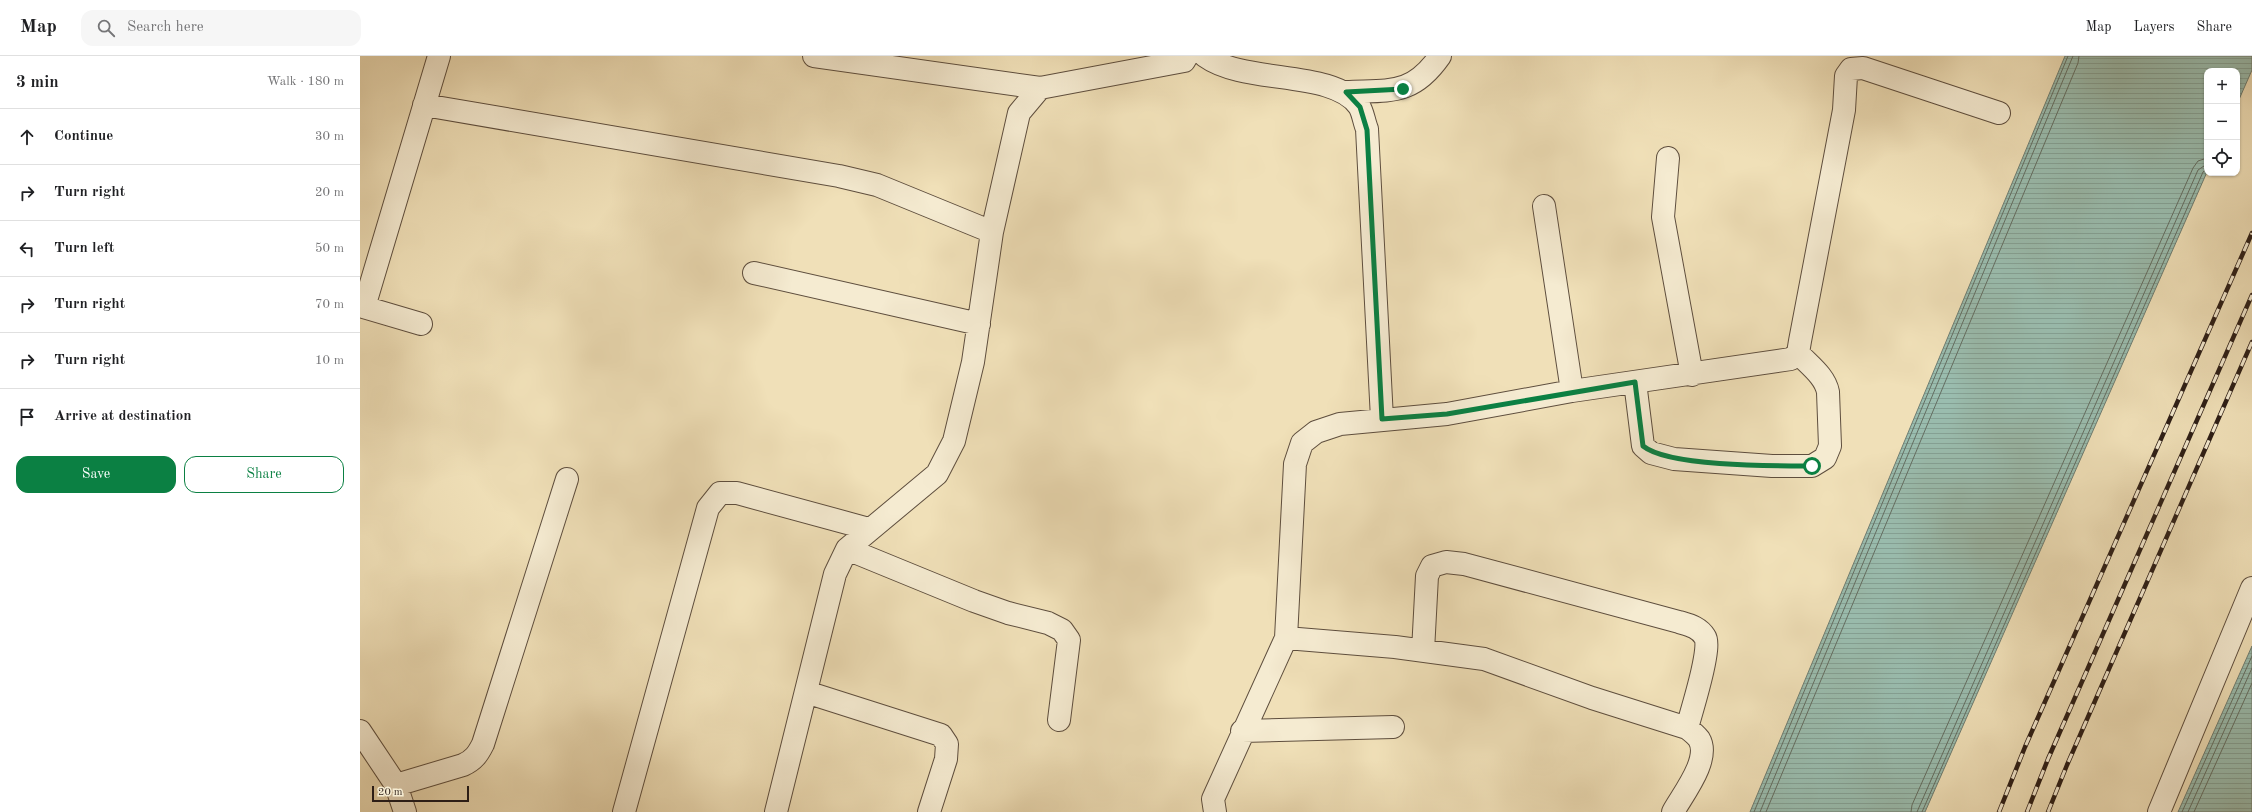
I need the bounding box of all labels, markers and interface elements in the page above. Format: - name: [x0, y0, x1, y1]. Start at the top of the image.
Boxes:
- search box: [81, 10, 361, 46]
- icon: search: [95, 17, 117, 39]
- text: Map: [20, 18, 57, 37]
- text: Search here: [127, 20, 204, 35]
- text: Map: [2086, 20, 2112, 34]
- text: Layers: [2134, 20, 2175, 34]
- text: Share: [2197, 20, 2232, 34]
- map controls: [2204, 68, 2240, 176]
- button: +: [2204, 68, 2240, 104]
- text: 3 min: [16, 74, 59, 91]
- text: Walk · 180 m: [267, 75, 344, 88]
- route end: [1394, 80, 1412, 98]
- button: −: [2204, 104, 2240, 140]
- icon: ahead: [16, 126, 38, 148]
- text: Continue: [54, 129, 113, 144]
- text: 30 m: [315, 130, 344, 143]
- button: locate: [2204, 140, 2240, 176]
- icon: right: [16, 182, 38, 204]
- text: Turn right: [54, 185, 125, 200]
- text: 20 m: [315, 186, 344, 199]
- icon: left: [16, 238, 38, 260]
- text: Turn left: [54, 241, 114, 256]
- text: 50 m: [315, 242, 344, 255]
- icon: right: [16, 294, 38, 316]
- text: Turn right: [54, 297, 125, 312]
- text: 70 m: [315, 298, 344, 311]
- icon: right: [16, 350, 38, 372]
- text: Turn right: [54, 353, 125, 368]
- text: 10 m: [315, 354, 344, 367]
- icon: arrive: [16, 406, 38, 428]
- text: Arrive at destination: [54, 409, 192, 424]
- button: Save: [16, 456, 176, 493]
- button: Share: [184, 456, 344, 493]
- route start: [1803, 457, 1821, 475]
- scale bar: [372, 784, 469, 803]
- text: 20 m: [378, 787, 403, 798]

